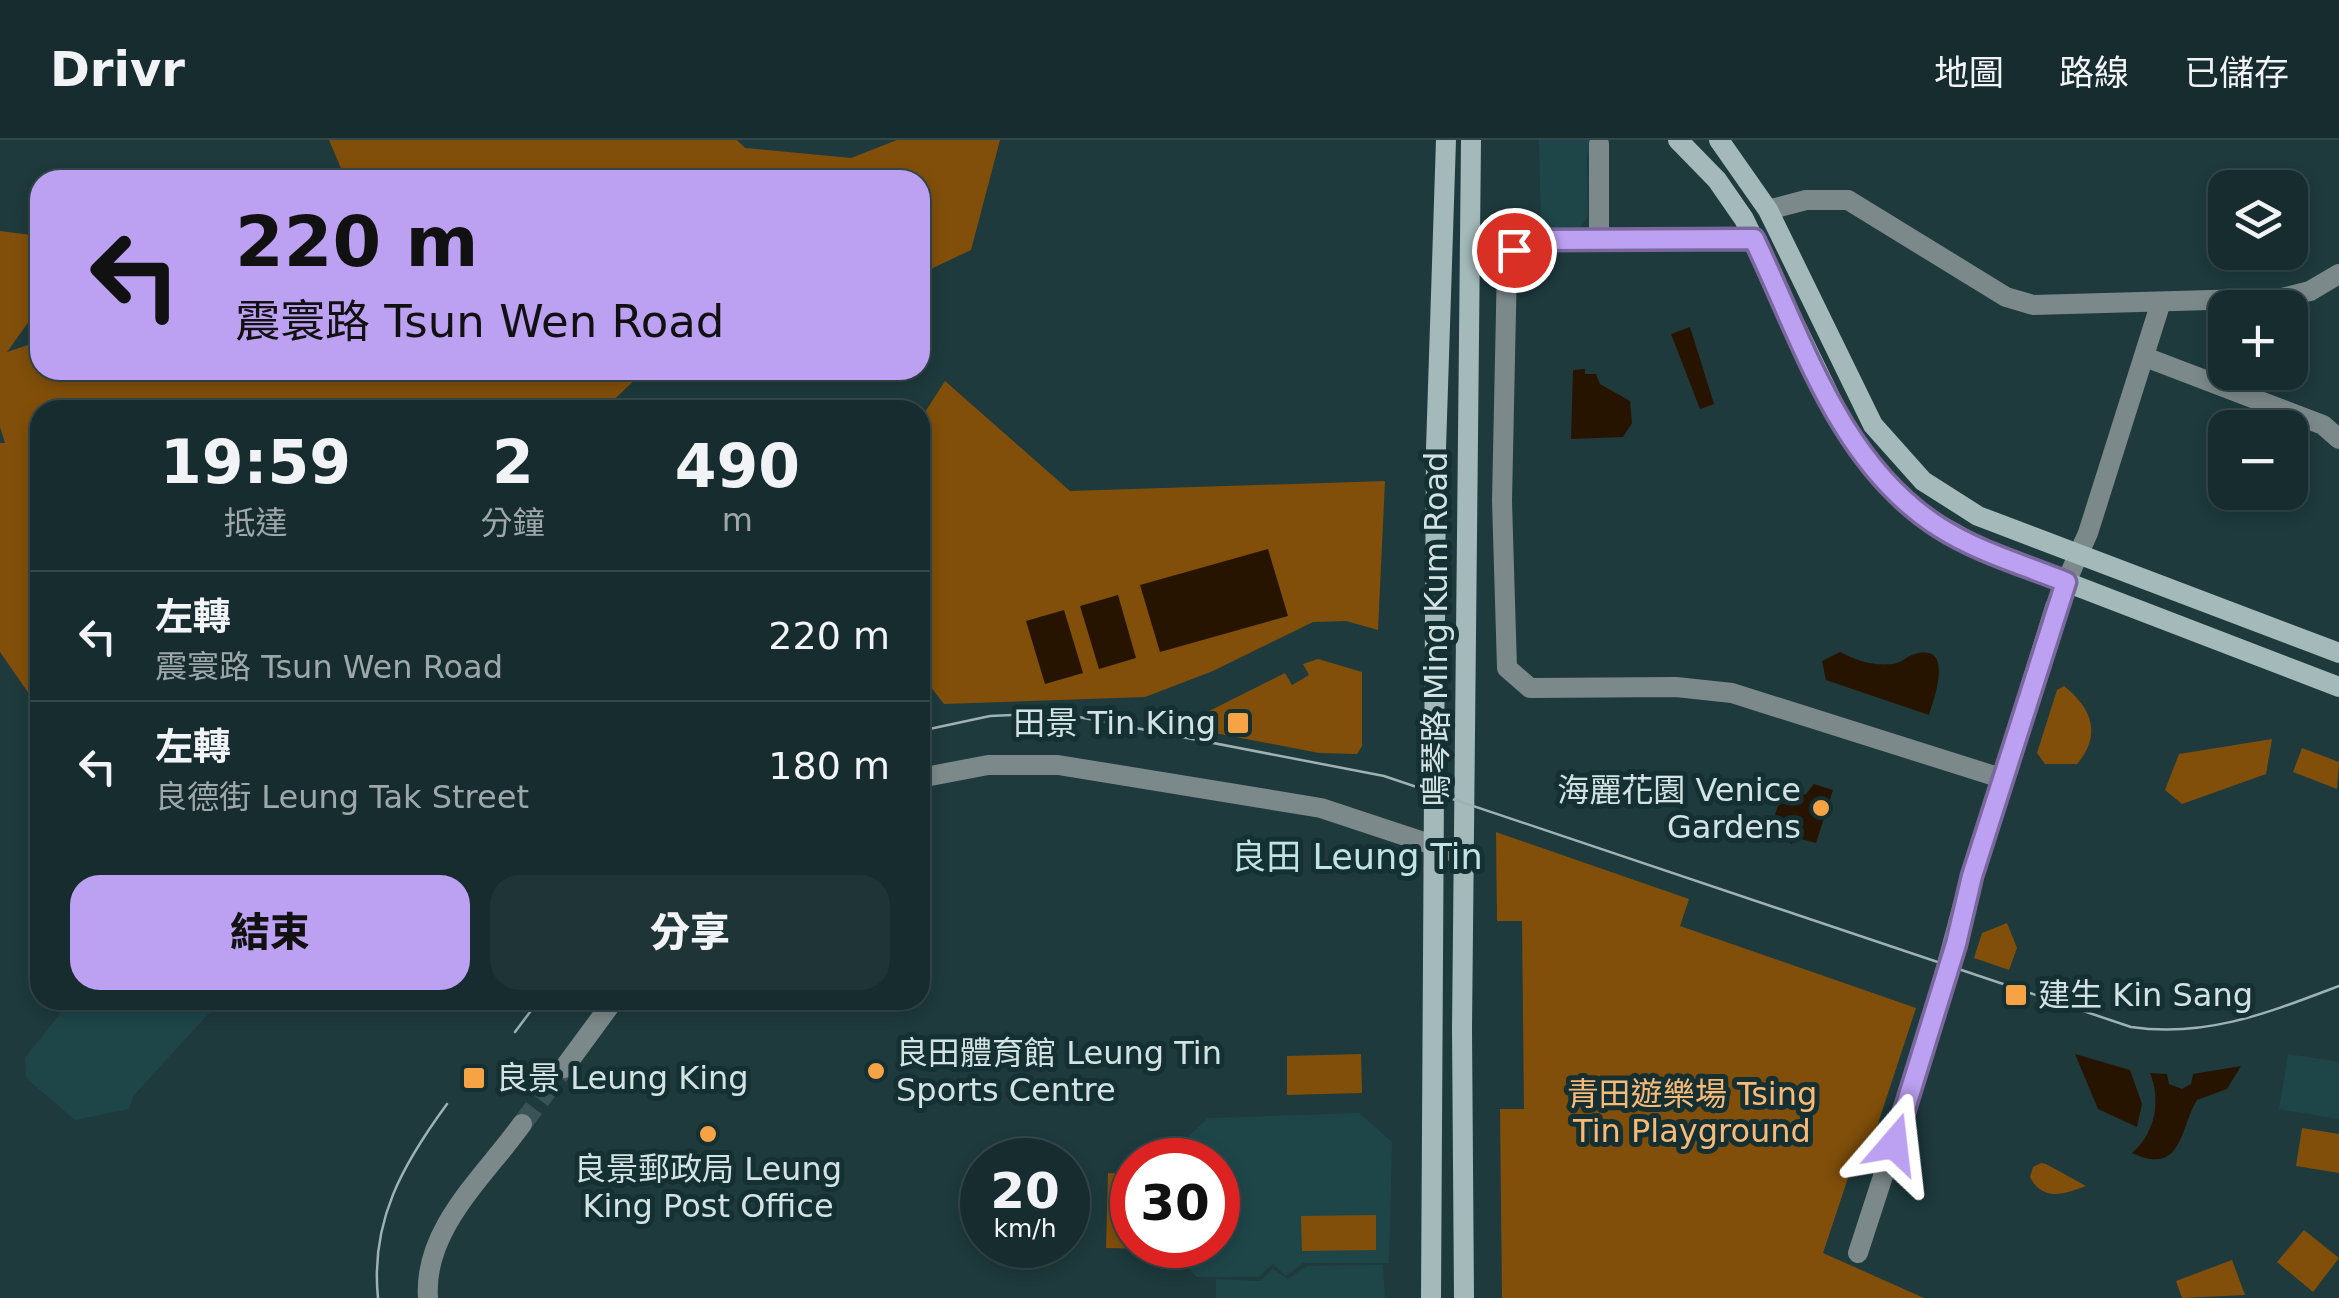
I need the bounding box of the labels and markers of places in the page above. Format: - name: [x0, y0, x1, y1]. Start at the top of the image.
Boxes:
- pin: [1472, 208, 1557, 293]
- place label: 田景 Tin King: [1013, 704, 1216, 742]
- marker: 田景 Tin King: [1225, 710, 1251, 736]
- place label: 海麗花園 Venice Gardens: [1557, 771, 1801, 846]
- marker: 海麗花園 Venice Gardens: [1810, 797, 1832, 819]
- place label: 建生 Kin Sang: [2038, 976, 2253, 1014]
- marker: 建生 Kin Sang: [2003, 982, 2029, 1008]
- place label: 良田體育館 Leung Tin Sports Centre: [896, 1034, 1222, 1109]
- place label: 良景 Leung King: [496, 1059, 749, 1097]
- marker: 良田體育館 Leung Tin Sports Centre: [865, 1060, 887, 1082]
- marker: 良景 Leung King: [461, 1065, 487, 1091]
- marker: 良景郵政局 Leung King Post Office: [697, 1123, 719, 1145]
- place label: 良景郵政局 Leung King Post Office: [574, 1150, 842, 1225]

